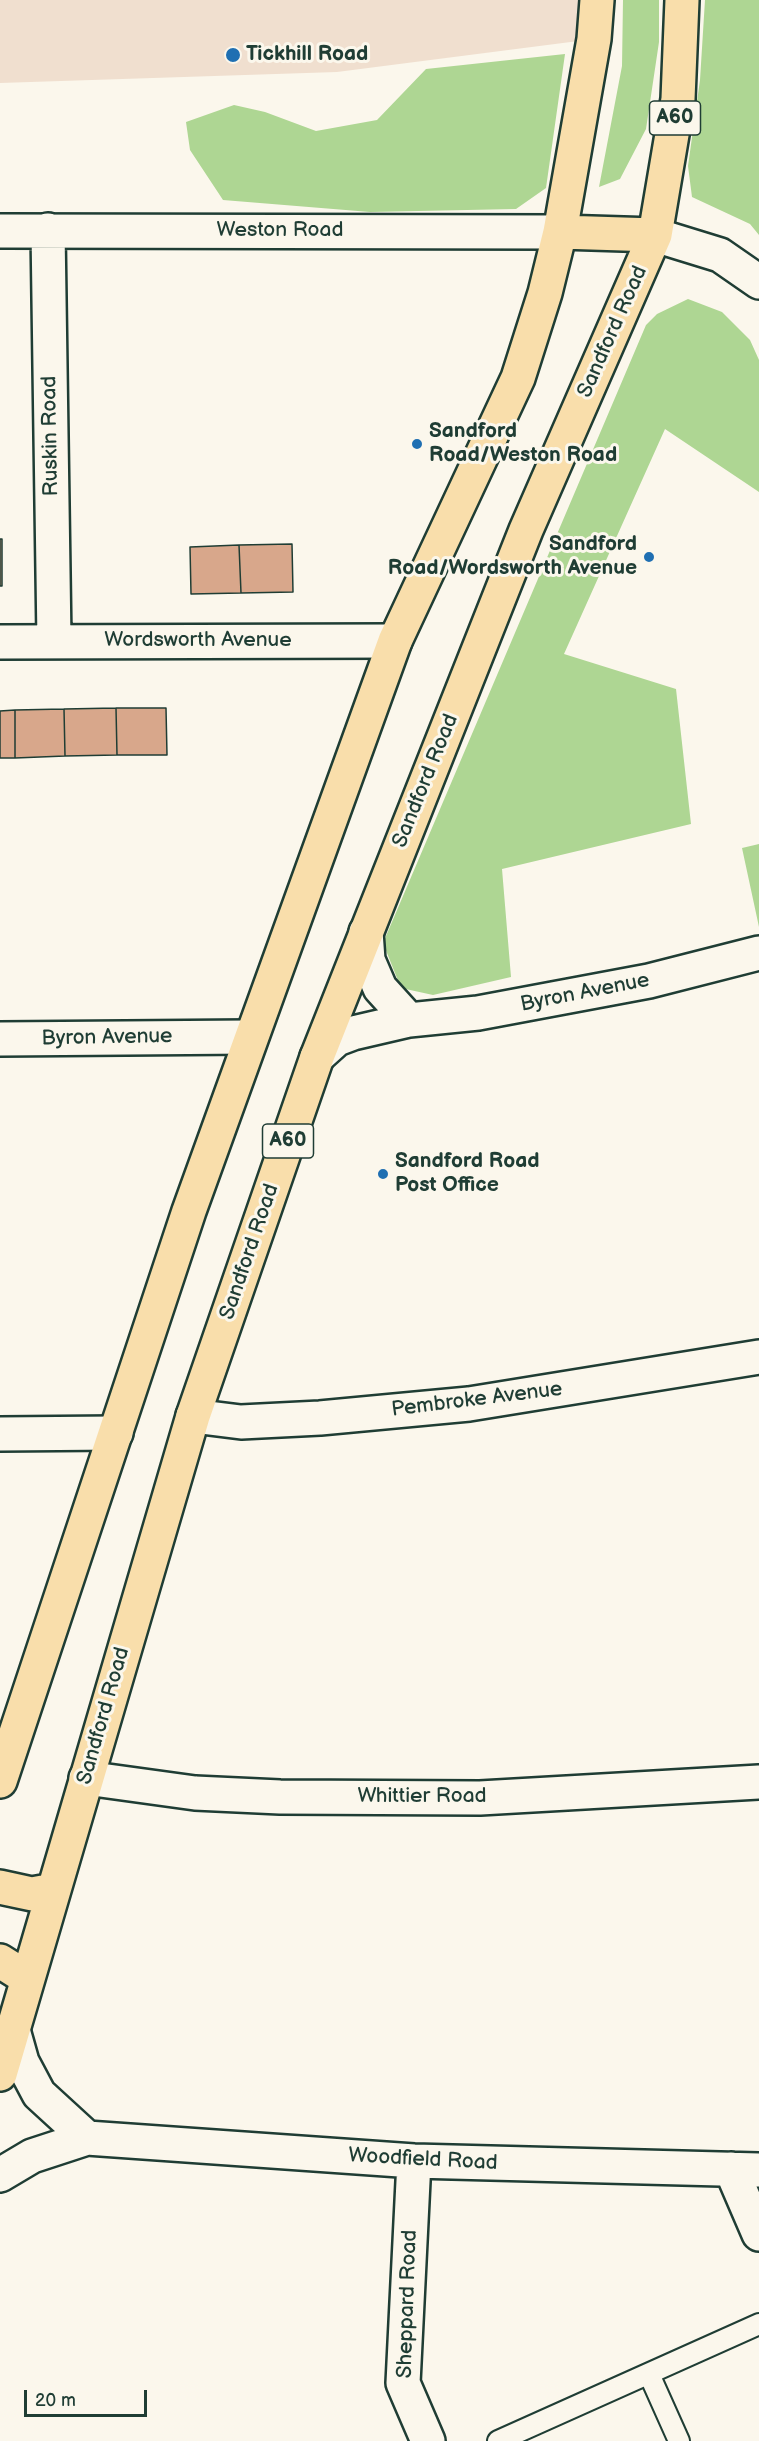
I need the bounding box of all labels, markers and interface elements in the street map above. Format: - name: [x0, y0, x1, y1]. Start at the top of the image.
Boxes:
- place label: Tickhill Road: [246, 42, 368, 68]
- marker: Tickhill Road: [224, 46, 242, 64]
- road number: A60: [650, 101, 700, 135]
- street label: Weston Road: [217, 218, 343, 244]
- street label: Sandford Road: [573, 262, 653, 402]
- street label: Ruskin Road: [37, 376, 65, 496]
- place label: Sandford Road/Weston Road: [429, 419, 617, 469]
- marker: Sandford Road/Weston Road: [410, 437, 424, 451]
- place label: Sandford Road/Wordsworth Avenue: [388, 532, 637, 582]
- marker: Sandford Road/Wordsworth Avenue: [642, 550, 656, 564]
- street label: Wordsworth Avenue: [104, 628, 292, 654]
- street label: Sandford Road: [388, 711, 464, 851]
- street label: Byron Avenue: [518, 968, 652, 1018]
- street label: Byron Avenue: [41, 1024, 173, 1052]
- road number: A60: [262, 1124, 314, 1158]
- place label: Sandford Road Post Office: [395, 1149, 539, 1199]
- marker: Sandford Road Post Office: [376, 1167, 390, 1181]
- street label: Sandford Road: [215, 1181, 285, 1323]
- street label: Pembroke Avenue: [390, 1377, 564, 1423]
- street label: Sandford Road: [72, 1644, 136, 1788]
- street label: Whittier Road: [357, 1784, 487, 1810]
- street label: Woodfield Road: [348, 2144, 498, 2176]
- street label: Sheppard Road: [393, 2229, 423, 2379]
- scale bar: [27, 2378, 150, 2416]
- text: 20 m: [35, 2390, 76, 2411]

